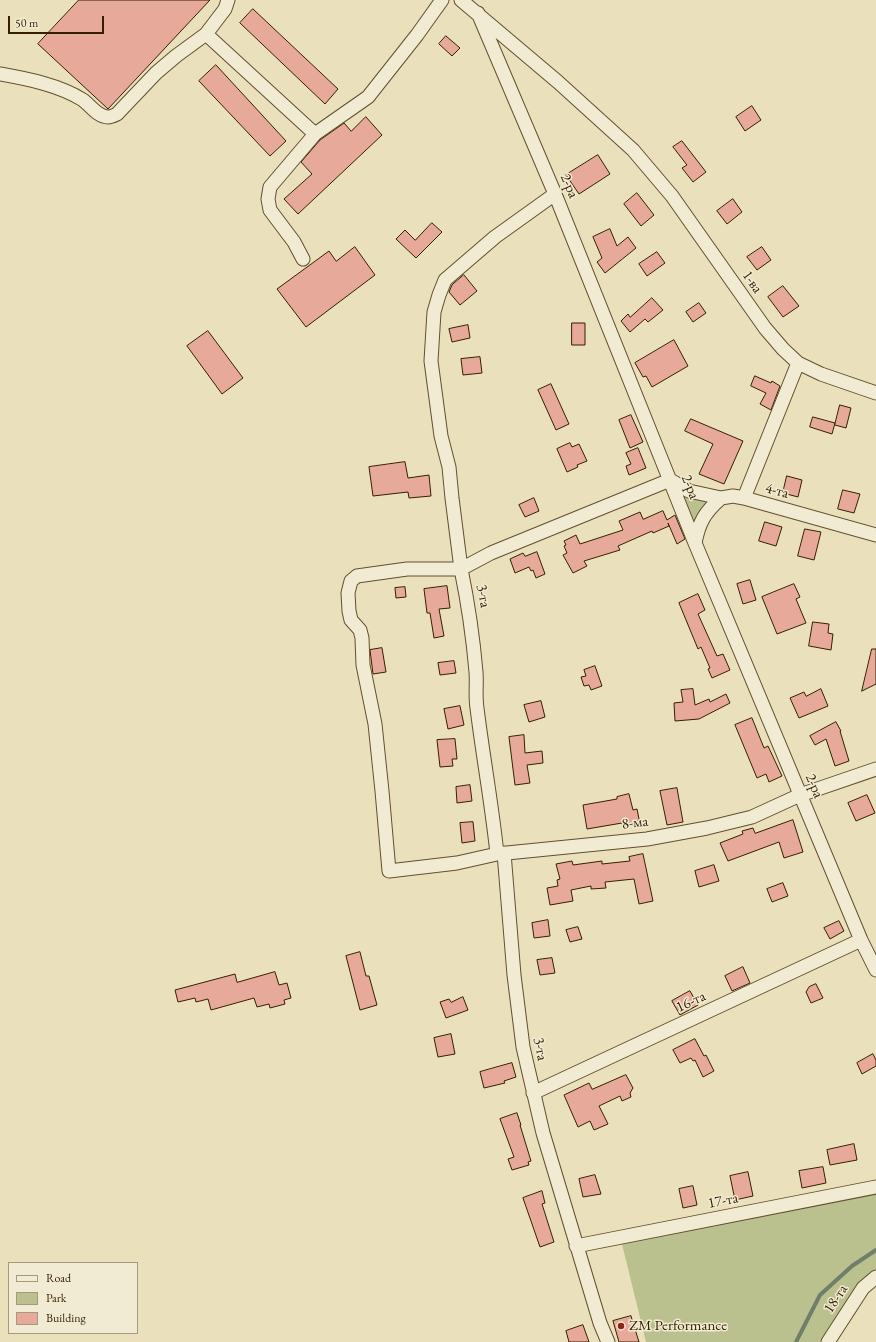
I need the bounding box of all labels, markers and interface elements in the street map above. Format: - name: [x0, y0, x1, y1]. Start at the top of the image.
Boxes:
- scale bar: [10, 8, 106, 34]
- text: 50 m: [15, 15, 38, 31]
- street label: 2-ра: [556, 171, 582, 201]
- street label: 1-ва: [738, 267, 766, 297]
- street label: 2-ра: [677, 472, 703, 502]
- street label: 4-та: [763, 479, 791, 503]
- street label: 3-та: [472, 583, 494, 609]
- street label: 2-ра: [801, 771, 827, 801]
- street label: 8-ма: [621, 812, 649, 834]
- street label: 16-та: [673, 987, 709, 1017]
- street label: 3-та: [529, 1036, 551, 1062]
- street label: 17-та: [706, 1189, 740, 1213]
- legend: [8, 1262, 138, 1334]
- text: Road: [46, 1270, 71, 1286]
- street label: 18-та: [820, 1281, 852, 1317]
- text: Park: [46, 1290, 66, 1306]
- text: Building: [46, 1310, 86, 1326]
- place label: ZM Performance: [629, 1317, 727, 1335]
- marker: ZM Performance: [616, 1321, 626, 1331]

